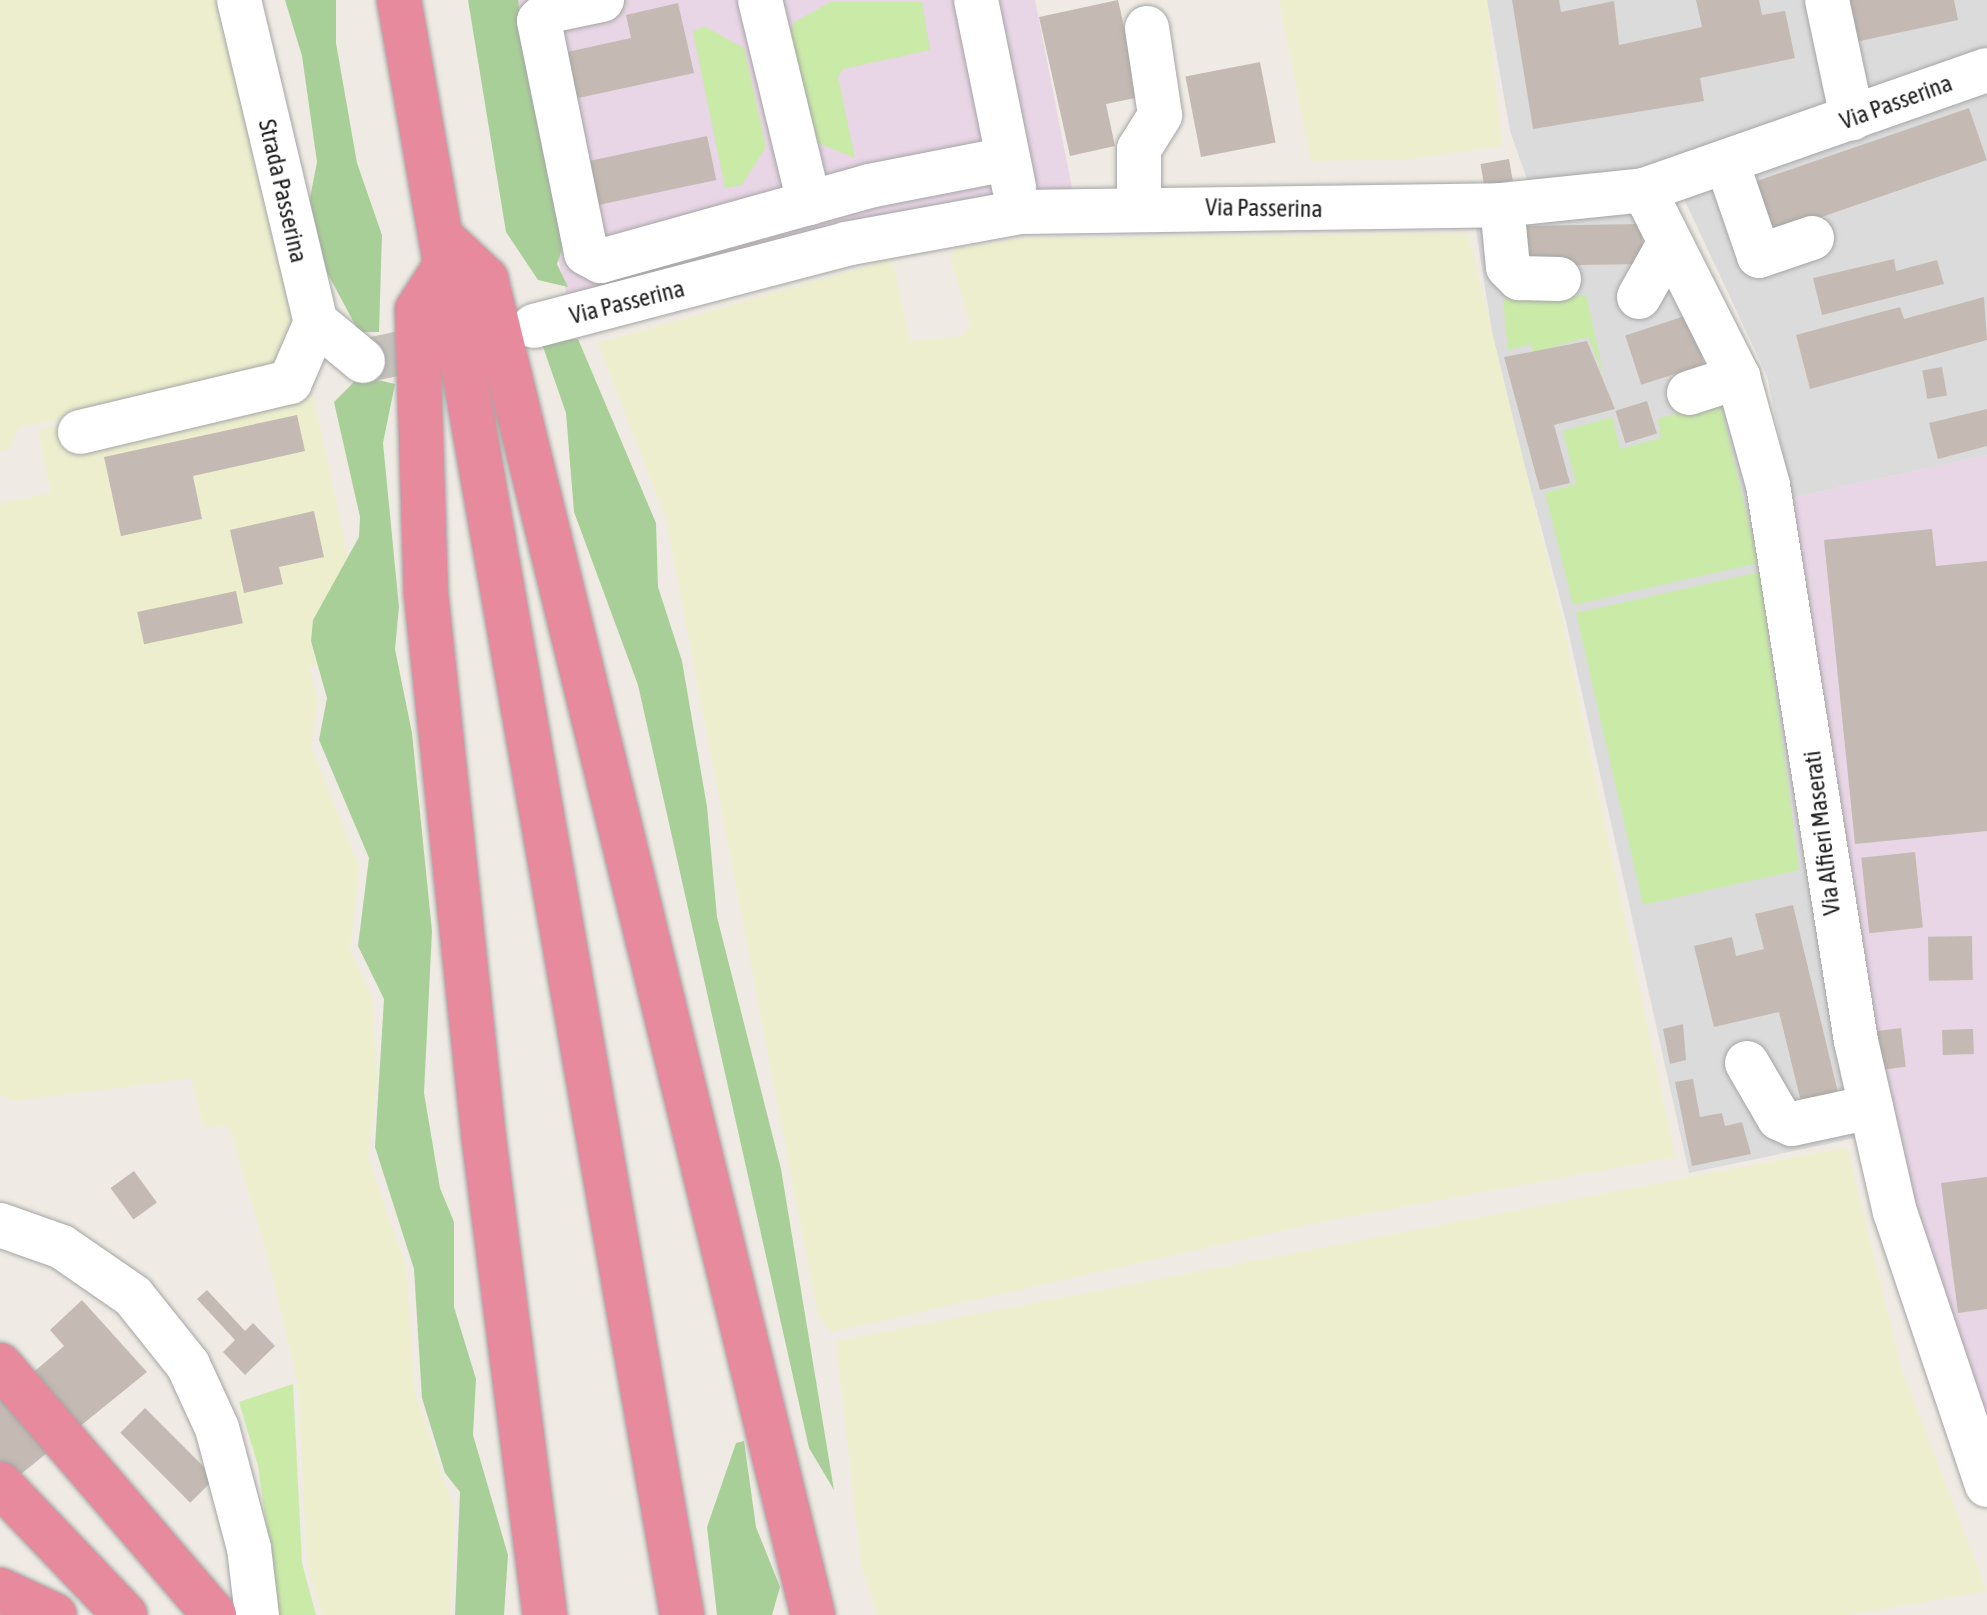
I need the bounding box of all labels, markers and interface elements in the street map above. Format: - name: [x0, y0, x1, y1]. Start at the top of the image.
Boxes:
- street label: Via Passerina: [1836, 68, 1956, 136]
- street label: Strada Passerina: [253, 117, 313, 265]
- street label: Via Passerina: [1205, 193, 1323, 223]
- street label: Via Passerina: [567, 274, 687, 330]
- street label: Via Alfieri Maserati: [1798, 749, 1846, 917]

